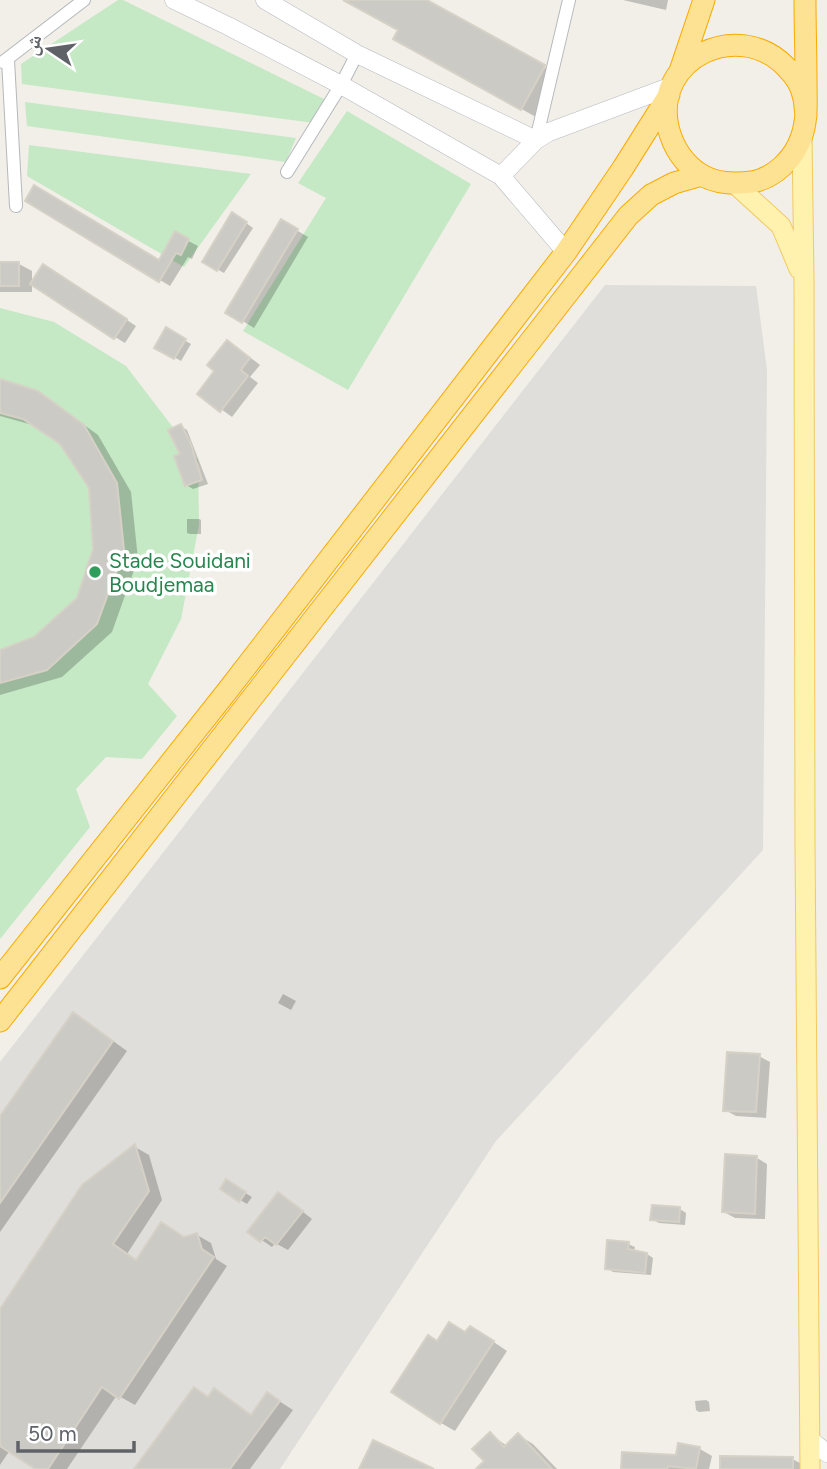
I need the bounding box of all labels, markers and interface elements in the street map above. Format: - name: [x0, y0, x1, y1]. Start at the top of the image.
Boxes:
- north arrow: [14, 14, 84, 84]
- text: ش: [19, 33, 46, 58]
- place label: Stade Souidani Boudjemaa: [109, 548, 251, 597]
- marker: Stade Souidani Boudjemaa: [87, 564, 103, 580]
- scale bar: [18, 1410, 133, 1454]
- text: 50 m: [28, 1421, 77, 1446]

